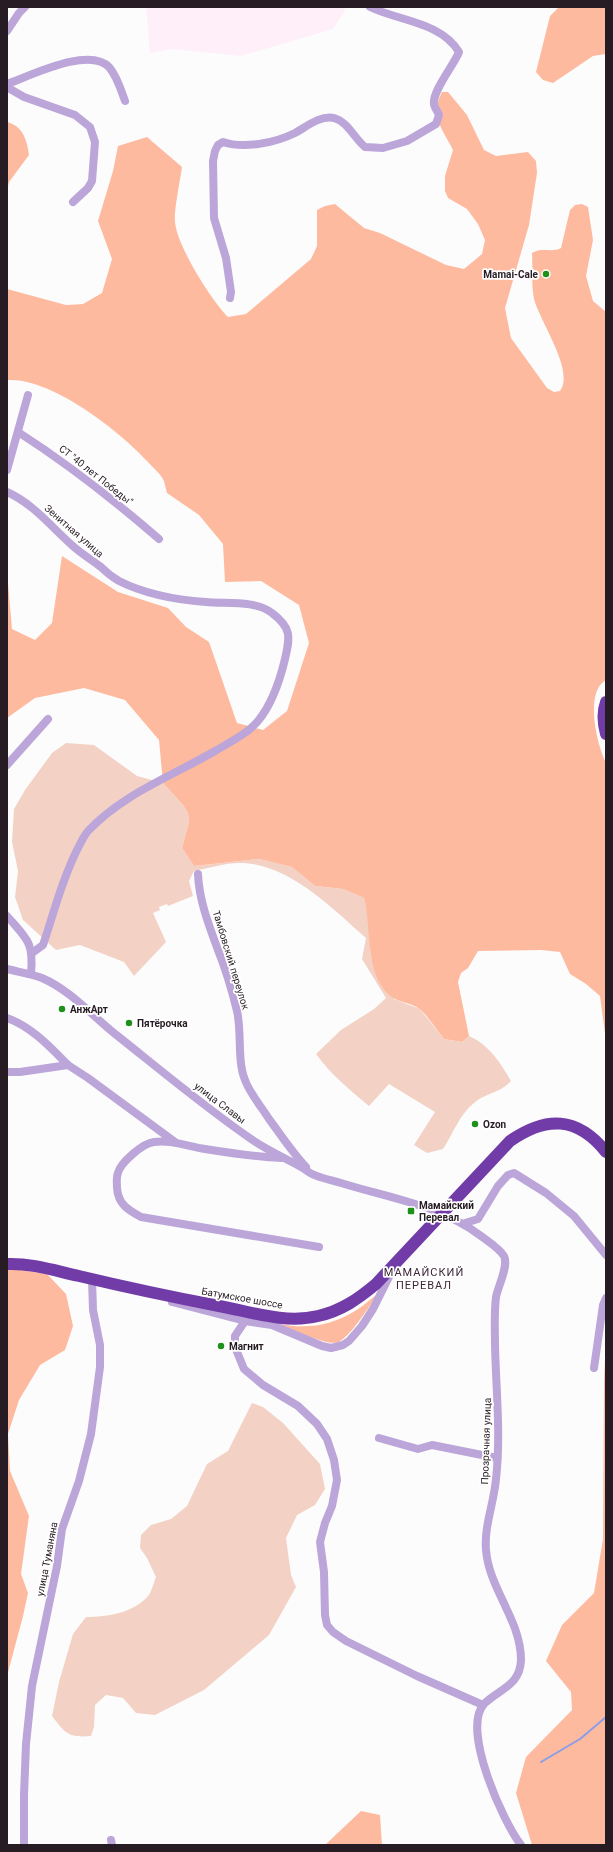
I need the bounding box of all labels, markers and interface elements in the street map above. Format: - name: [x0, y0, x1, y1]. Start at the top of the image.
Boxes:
- place label: Mamai-Cale: [483, 269, 539, 280]
- marker: Mamai-Cale: [541, 269, 551, 279]
- street label: СТ "40 лет Победы": [57, 443, 135, 507]
- street label: Зенитная улица: [42, 503, 106, 559]
- street label: Тамбовский переулок: [211, 909, 252, 1012]
- marker: АнжАрт: [57, 1004, 67, 1014]
- place label: АнжАрт: [70, 1004, 108, 1015]
- marker: Пятёрочка: [124, 1018, 134, 1028]
- place label: Пятёрочка: [137, 1018, 188, 1029]
- street label: улица Славы: [192, 1080, 248, 1126]
- marker: Ozon: [470, 1119, 480, 1129]
- place label: Ozon: [483, 1119, 507, 1130]
- place label: Мамайский Перевал: [419, 1200, 474, 1223]
- marker: Мамайский Перевал: [406, 1206, 416, 1216]
- district label: МАМАЙСКИЙ ПЕРЕВАЛ: [384, 1266, 464, 1292]
- street label: Батумское шоссе: [201, 1285, 283, 1311]
- marker: Магнит: [216, 1341, 226, 1351]
- place label: Магнит: [229, 1341, 264, 1352]
- street label: Прозрачная улица: [479, 1398, 493, 1484]
- street label: улица Туманяна: [34, 1521, 60, 1597]

